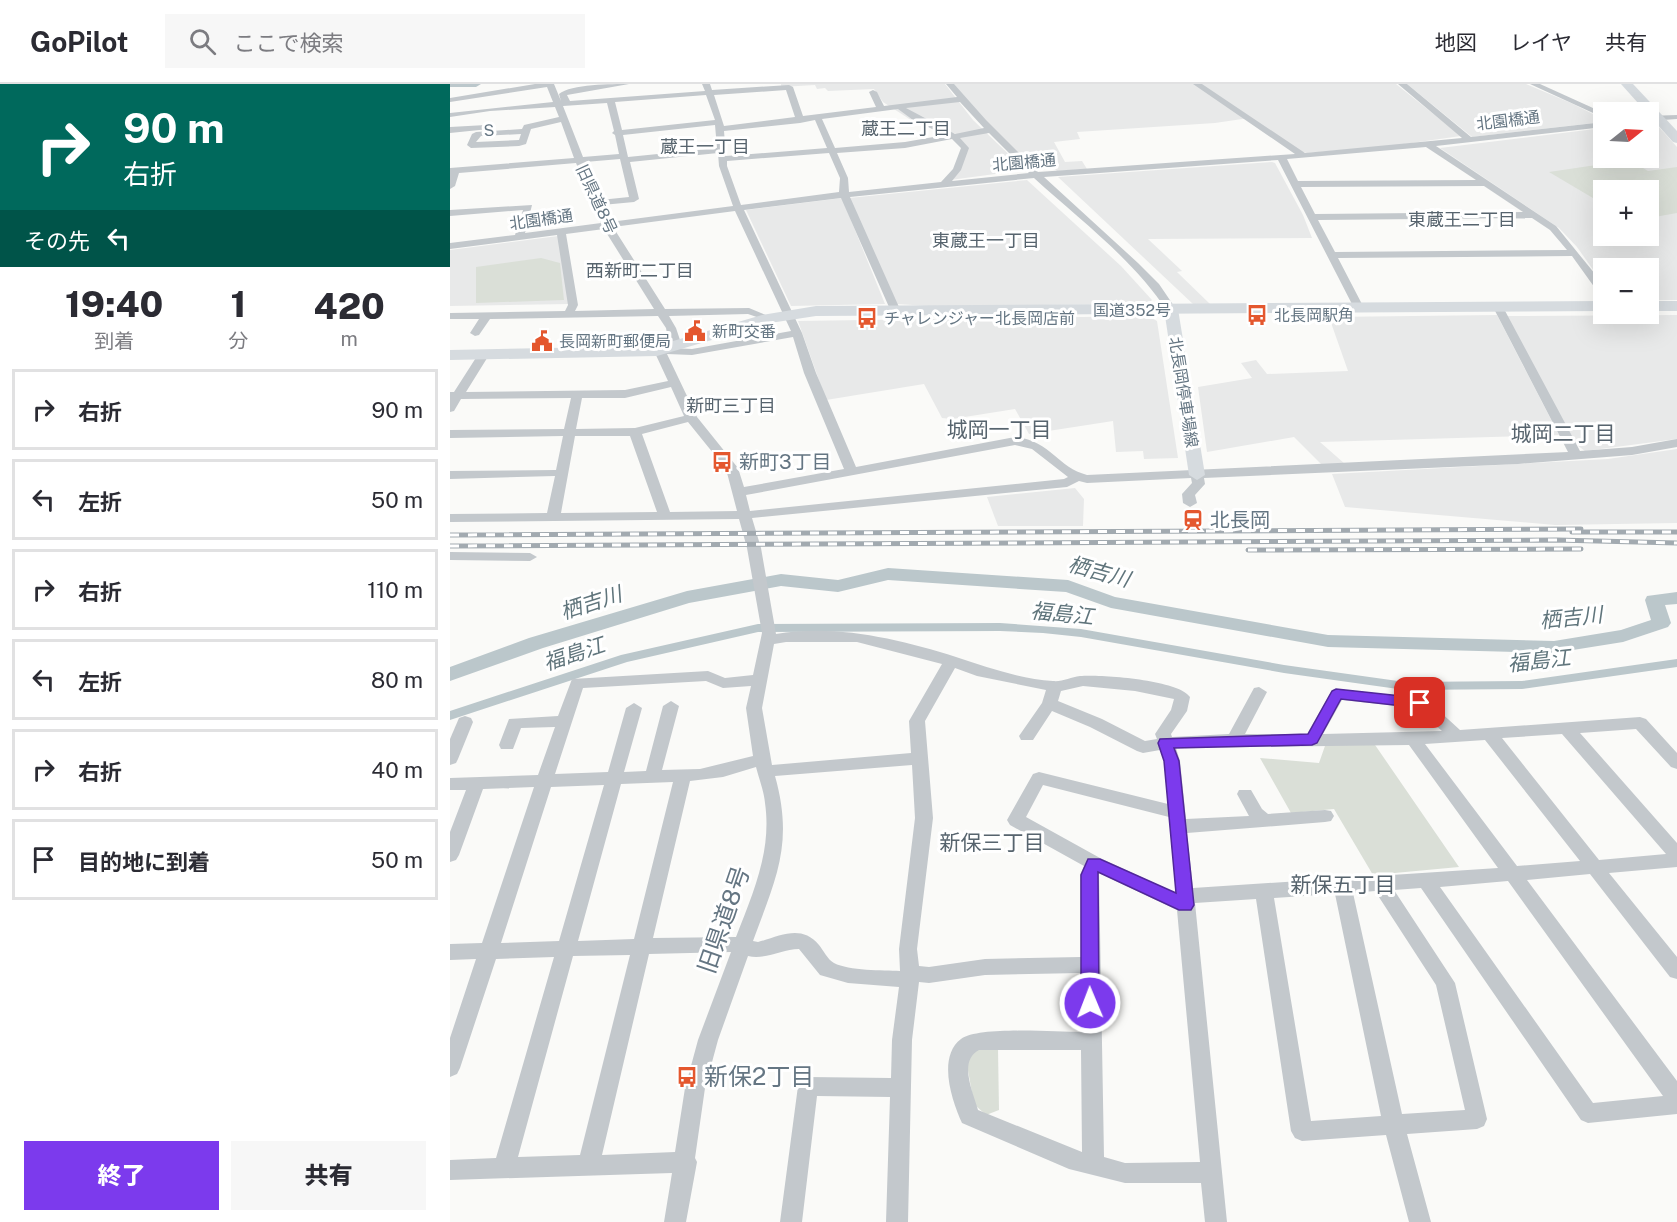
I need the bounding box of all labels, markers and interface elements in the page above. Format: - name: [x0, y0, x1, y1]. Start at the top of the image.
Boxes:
- search box: [165, 14, 585, 68]
- text: GoPilot: [30, 25, 129, 58]
- icon: search: [186, 25, 219, 58]
- text: ここで検索: [234, 30, 344, 56]
- text: 地図: [1435, 30, 1477, 55]
- text: レイヤ: [1510, 30, 1572, 55]
- text: 共有: [1605, 30, 1647, 55]
- north arrow: [1593, 102, 1659, 168]
- map controls: [1593, 102, 1659, 324]
- text: 90 m: [123, 103, 225, 152]
- street label: 北園橋通: [1475, 107, 1541, 134]
- icon: right: [24, 108, 102, 186]
- district label: 蔵王二丁目: [861, 118, 951, 139]
- street label: S: [483, 121, 495, 140]
- district label: 蔵王一丁目: [660, 136, 750, 157]
- street label: 北園橋通: [991, 150, 1057, 175]
- text: 右折: [123, 158, 177, 190]
- street label: 旧県道8号: [572, 161, 621, 237]
- button: +: [1593, 180, 1659, 246]
- street label: 北園橋通: [508, 206, 574, 233]
- district label: 東蔵王二丁目: [1408, 209, 1516, 230]
- icon: left: [102, 222, 135, 255]
- text: その先: [24, 228, 90, 254]
- district label: 東蔵王一丁目: [932, 230, 1040, 251]
- button: −: [1593, 258, 1659, 324]
- district label: 西新町二丁目: [586, 260, 694, 281]
- text: 19:40: [65, 283, 163, 325]
- text: 1: [231, 283, 246, 325]
- text: 420: [314, 285, 385, 327]
- street label: 国道352号: [1093, 301, 1171, 320]
- bus stop icon: 北長岡駅角: [1245, 303, 1269, 327]
- bus stop icon: チャレンジャー北長岡店前: [855, 306, 879, 330]
- place label: 北長岡駅角: [1274, 306, 1354, 325]
- place label: チャレンジャー北長岡店前: [884, 309, 1075, 328]
- public building icon: 新町交番: [683, 319, 707, 343]
- place label: 新町交番: [712, 322, 776, 341]
- text: m: [341, 327, 358, 351]
- text: 到着: [94, 329, 134, 353]
- text: 分: [228, 329, 248, 353]
- public building icon: 長岡新町郵便局: [530, 329, 554, 353]
- place label: 長岡新町郵便局: [559, 332, 671, 351]
- street label: 北長岡停車場線: [1165, 335, 1202, 449]
- icon: right: [27, 393, 60, 426]
- district label: 新町三丁目: [686, 395, 776, 416]
- text: 90 m: [372, 397, 423, 423]
- text: 右折: [78, 399, 122, 425]
- district label: 城岡一丁目: [947, 417, 1052, 442]
- district label: 城岡二丁目: [1511, 421, 1616, 446]
- bus stop icon: 新町3丁目: [710, 450, 734, 474]
- place label: 新町3丁目: [739, 450, 832, 474]
- icon: left: [27, 483, 60, 516]
- text: 50 m: [371, 487, 423, 513]
- text: 左折: [78, 489, 122, 515]
- station icon: 北長岡: [1181, 508, 1205, 532]
- place label: 北長岡: [1210, 508, 1270, 532]
- water label: 栖吉川: [1065, 551, 1135, 592]
- icon: right: [27, 573, 60, 606]
- text: 110 m: [367, 577, 423, 603]
- text: 右折: [78, 579, 122, 605]
- water label: 栖吉川: [557, 580, 627, 624]
- water label: 福島江: [1029, 598, 1097, 629]
- water label: 栖吉川: [1538, 602, 1606, 633]
- water label: 福島江: [540, 631, 610, 675]
- water label: 福島江: [1506, 645, 1574, 676]
- icon: left: [27, 663, 60, 696]
- text: 80 m: [371, 667, 423, 693]
- text: 左折: [78, 669, 122, 695]
- pin: [1394, 677, 1445, 728]
- icon: arrive: [1403, 686, 1436, 719]
- icon: right: [27, 753, 60, 786]
- text: 40 m: [371, 757, 423, 783]
- text: 右折: [78, 759, 122, 785]
- district label: 新保三丁目: [940, 830, 1045, 855]
- icon: arrive: [27, 843, 60, 876]
- text: 50 m: [371, 847, 423, 873]
- text: 目的地に到着: [78, 849, 210, 875]
- street label: 旧県道8号: [692, 862, 754, 977]
- district label: 新保五丁目: [1291, 872, 1396, 897]
- position arrow: [1058, 971, 1122, 1035]
- place label: 新保2丁目: [704, 1062, 814, 1090]
- bus stop icon: 新保2丁目: [675, 1065, 699, 1089]
- button: 終了: [24, 1141, 219, 1210]
- button: 共有: [231, 1141, 426, 1210]

